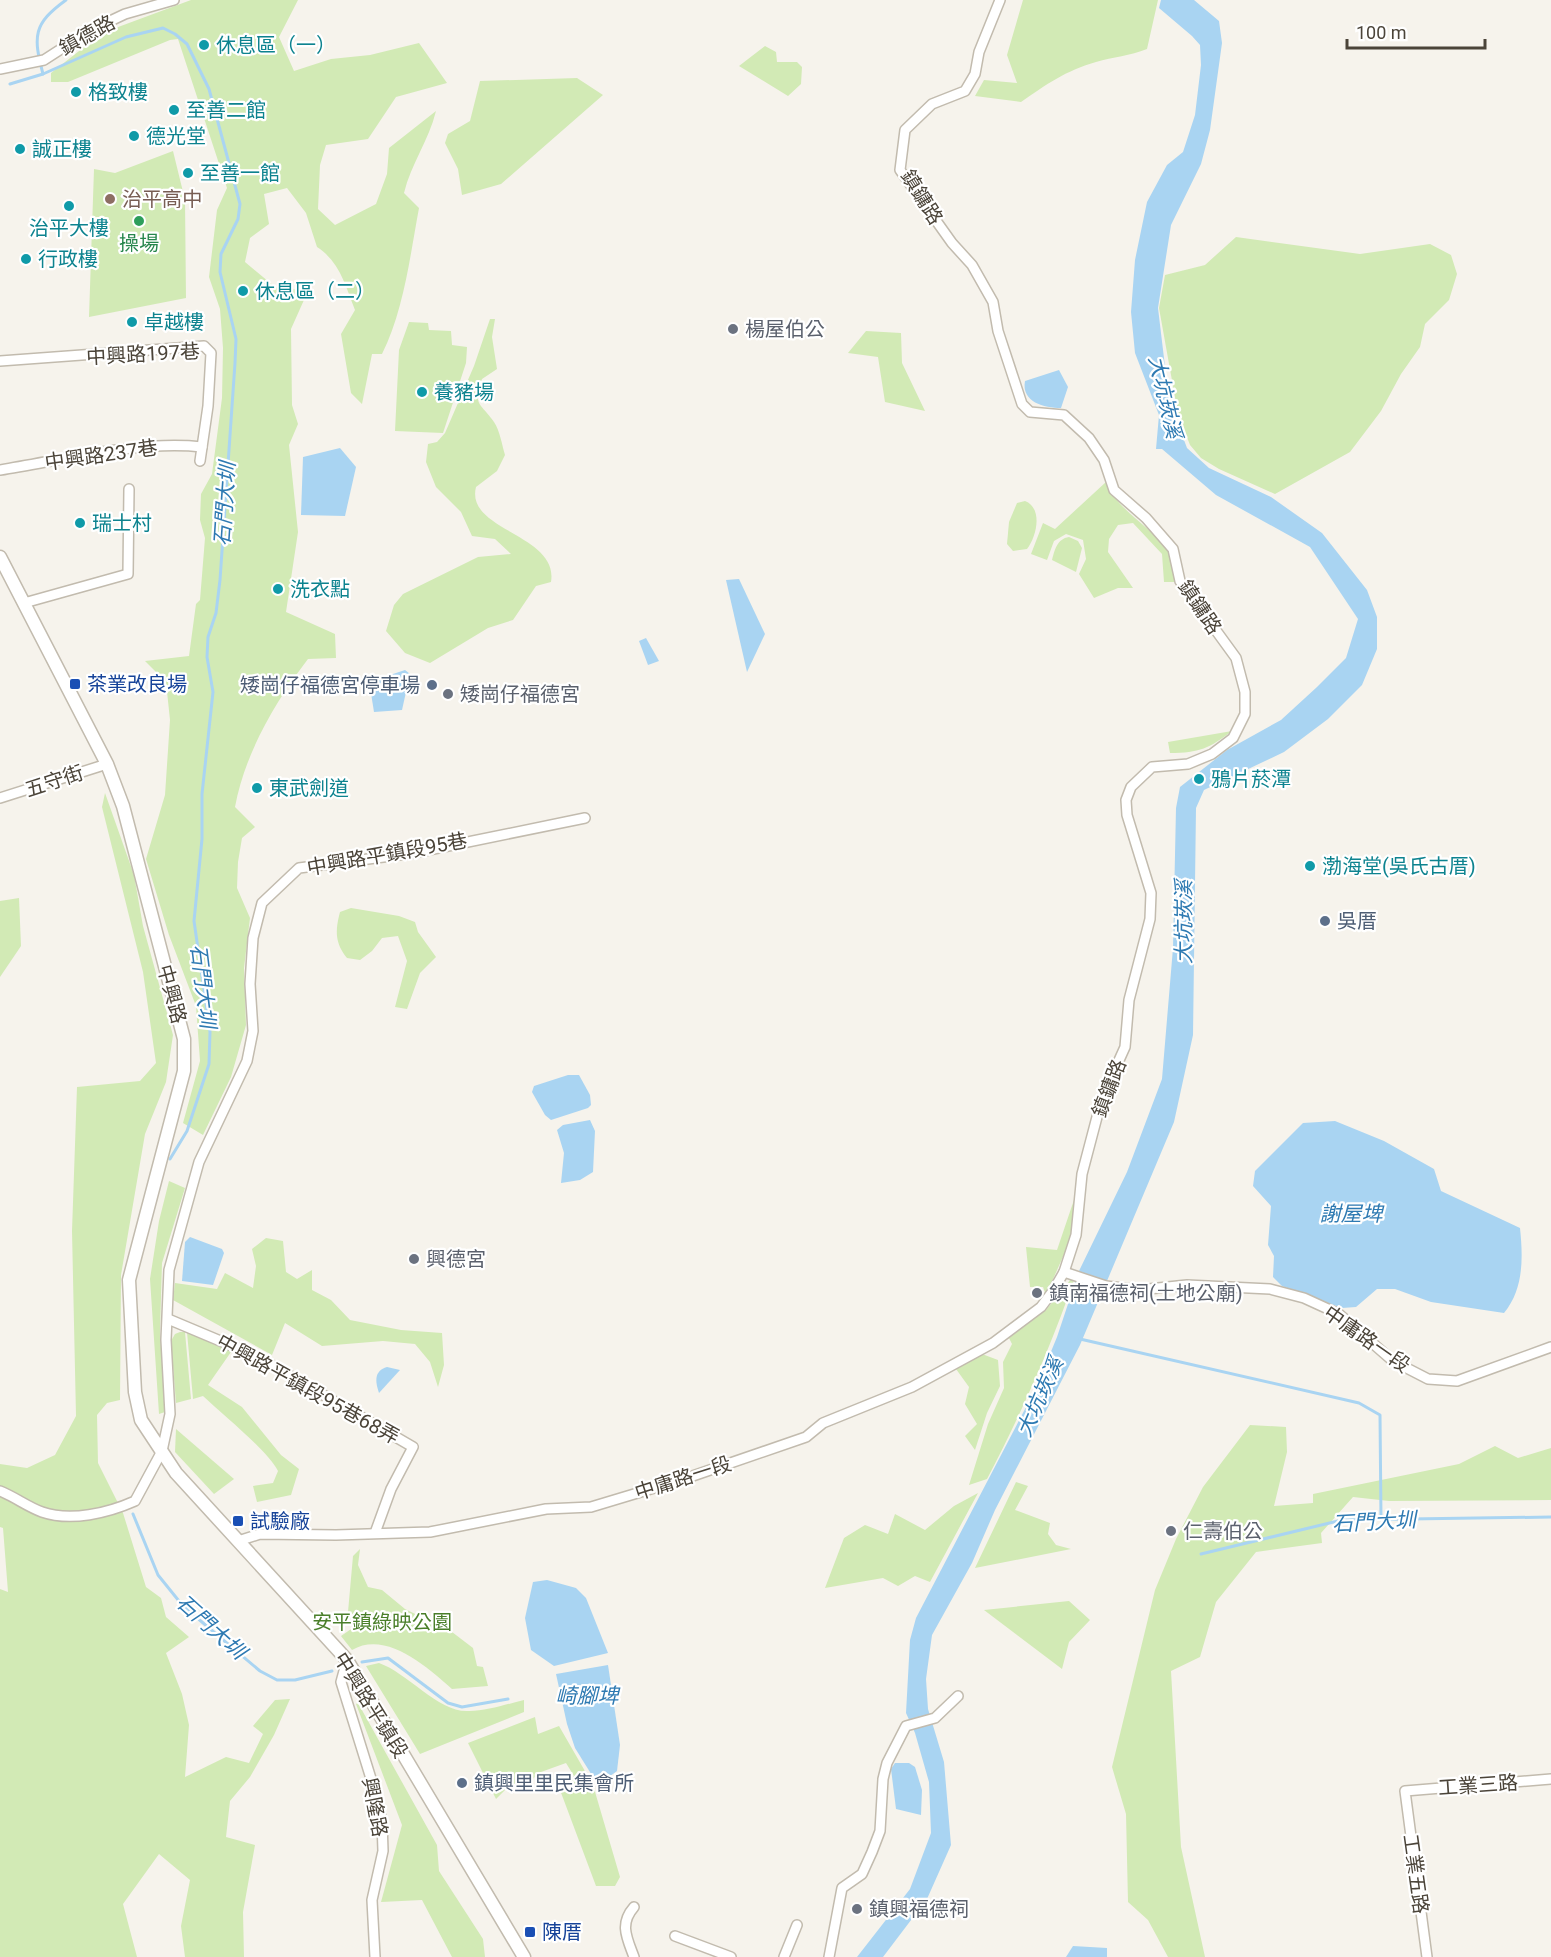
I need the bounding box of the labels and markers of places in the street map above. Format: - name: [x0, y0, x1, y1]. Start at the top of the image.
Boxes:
- place label: 休息區（一）: [216, 33, 336, 57]
- marker: 休息區（一）: [197, 38, 211, 52]
- place label: 格致樓: [88, 80, 148, 104]
- marker: 格致樓: [69, 85, 83, 99]
- place label: 至善二館: [186, 98, 266, 122]
- marker: 至善二館: [167, 103, 181, 117]
- place label: 德光堂: [146, 124, 206, 148]
- marker: 德光堂: [127, 129, 141, 143]
- place label: 誠正樓: [32, 137, 92, 161]
- marker: 誠正樓: [13, 142, 27, 156]
- place label: 至善一館: [200, 161, 280, 185]
- marker: 至善一館: [181, 166, 195, 180]
- place label: 治平高中: [122, 187, 202, 211]
- marker: 治平高中: [103, 192, 117, 206]
- marker: 治平大樓: [62, 199, 76, 213]
- marker: 操場: [132, 214, 146, 228]
- place label: 治平大樓: [29, 216, 109, 240]
- place label: 操場: [119, 231, 159, 255]
- place label: 行政樓: [38, 247, 98, 271]
- marker: 行政樓: [19, 252, 33, 266]
- place label: 休息區（二）: [255, 279, 375, 303]
- marker: 休息區（二）: [236, 284, 250, 298]
- place label: 卓越樓: [144, 310, 204, 334]
- marker: 卓越樓: [125, 315, 139, 329]
- place label: 楊屋伯公: [745, 317, 825, 341]
- marker: 楊屋伯公: [726, 322, 740, 336]
- place label: 養豬場: [434, 380, 494, 404]
- marker: 養豬場: [415, 385, 429, 399]
- place label: 瑞士村: [92, 511, 152, 535]
- marker: 瑞士村: [73, 516, 87, 530]
- place label: 洗衣點: [290, 577, 350, 601]
- marker: 洗衣點: [271, 582, 285, 596]
- place label: 茶業改良場: [87, 672, 187, 696]
- place label: 矮崗仔福德宮停車場: [240, 673, 420, 697]
- marker: 茶業改良場: [68, 677, 82, 691]
- marker: 矮崗仔福德宮停車場: [425, 678, 439, 692]
- place label: 矮崗仔福德宮: [460, 682, 580, 706]
- marker: 矮崗仔福德宮: [441, 687, 455, 701]
- place label: 鴉片菸潭: [1211, 767, 1291, 791]
- marker: 鴉片菸潭: [1192, 772, 1206, 786]
- place label: 東武劍道: [269, 776, 349, 800]
- marker: 東武劍道: [250, 781, 264, 795]
- place label: 渤海堂(吳氏古厝): [1322, 854, 1476, 878]
- marker: 渤海堂(吳氏古厝): [1303, 859, 1317, 873]
- place label: 吳厝: [1337, 909, 1377, 933]
- marker: 吳厝: [1318, 914, 1332, 928]
- place label: 興德宮: [426, 1247, 486, 1271]
- marker: 興德宮: [407, 1252, 421, 1266]
- place label: 鎮南福德祠(土地公廟): [1049, 1281, 1243, 1305]
- marker: 鎮南福德祠(土地公廟): [1030, 1286, 1044, 1300]
- place label: 試驗廠: [250, 1509, 310, 1533]
- marker: 試驗廠: [231, 1514, 245, 1528]
- place label: 仁壽伯公: [1183, 1519, 1263, 1543]
- marker: 仁壽伯公: [1164, 1524, 1178, 1538]
- place label: 鎮興里里民集會所: [474, 1771, 634, 1795]
- marker: 鎮興里里民集會所: [455, 1776, 469, 1790]
- place label: 鎮興福德祠: [869, 1897, 969, 1921]
- marker: 鎮興福德祠: [850, 1902, 864, 1916]
- place label: 陳厝: [542, 1920, 582, 1944]
- marker: 陳厝: [523, 1925, 537, 1939]

